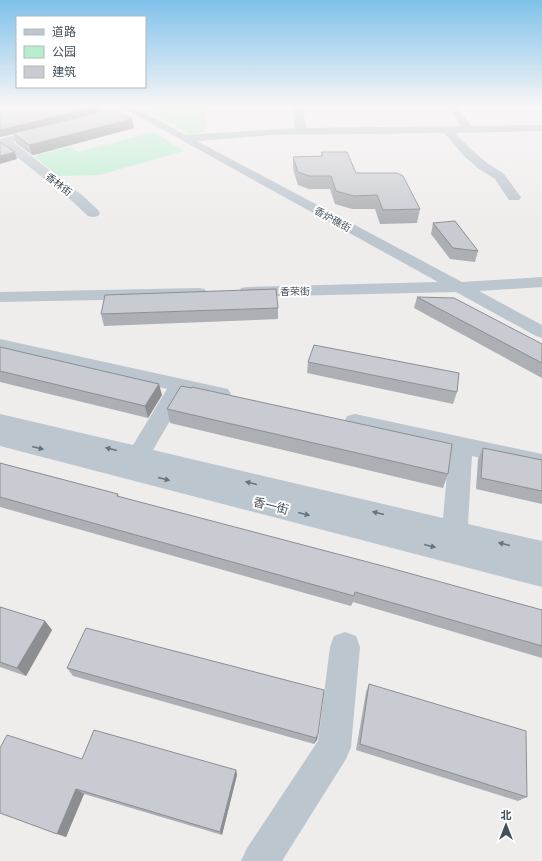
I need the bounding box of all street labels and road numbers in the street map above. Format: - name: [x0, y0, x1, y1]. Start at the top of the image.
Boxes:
- street label: 香林街: [43, 170, 75, 198]
- street label: 香炉礁街: [313, 204, 353, 234]
- street label: 香荣街: [280, 285, 310, 297]
- street label: 香一街: [252, 494, 290, 517]

